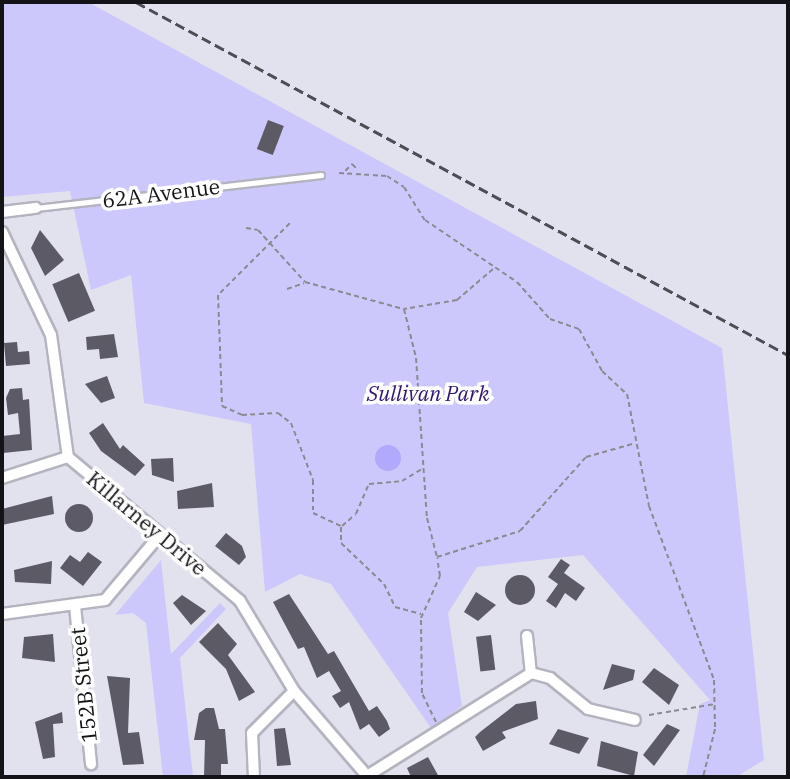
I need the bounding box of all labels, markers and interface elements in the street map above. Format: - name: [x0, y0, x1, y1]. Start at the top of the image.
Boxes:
- street label: 62A Avenue: [101, 173, 221, 213]
- park label: Sullivan Park: [367, 380, 489, 406]
- street label: Killarney Drive: [82, 466, 212, 580]
- street label: 152B Street: [64, 626, 102, 744]

